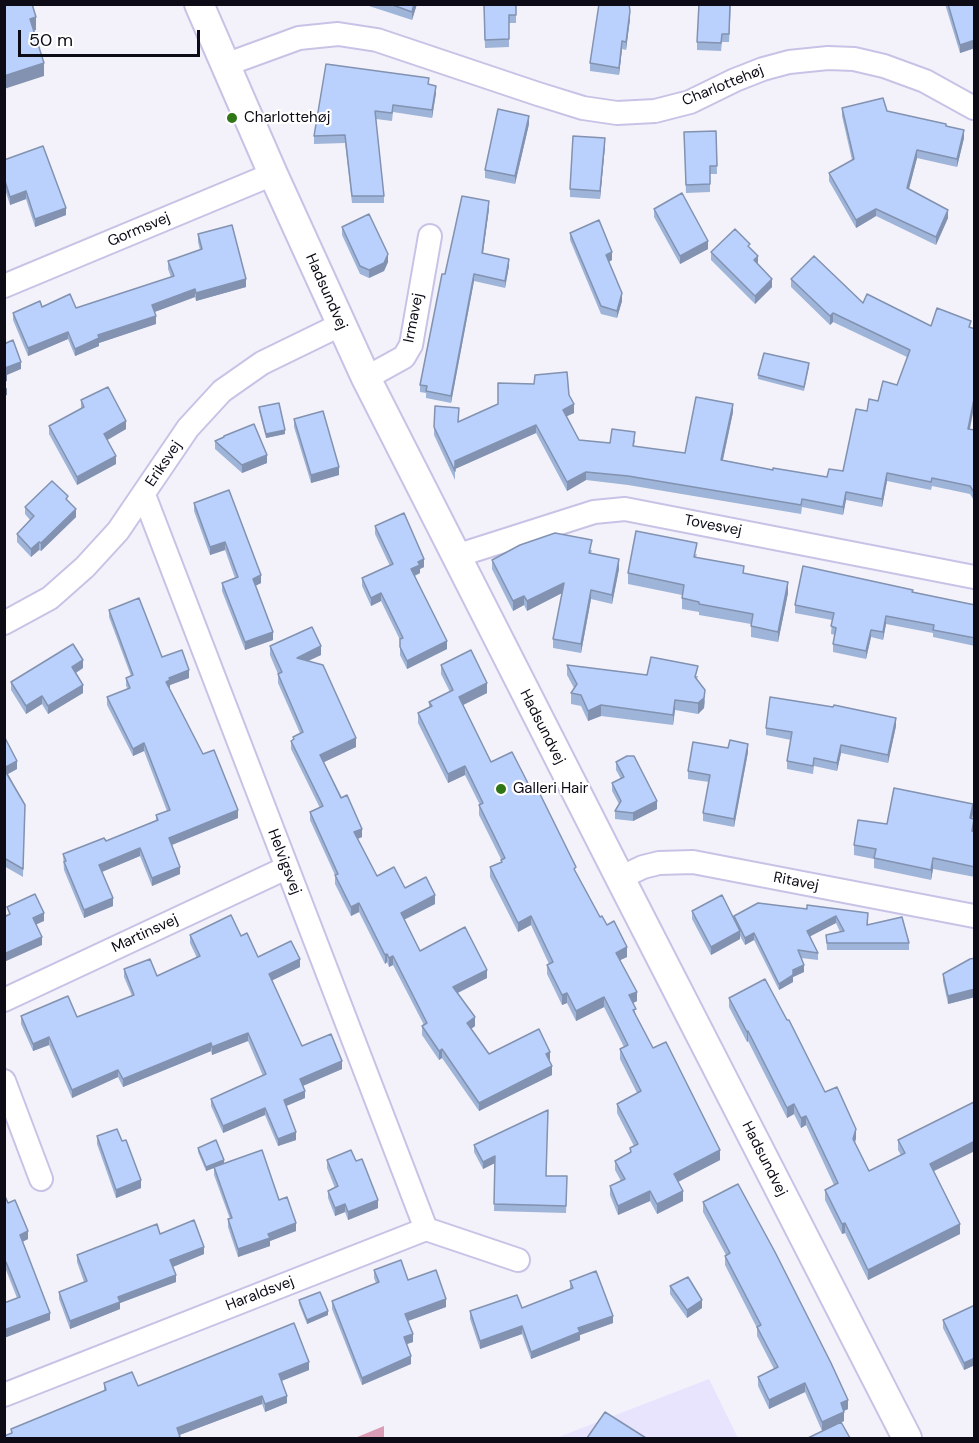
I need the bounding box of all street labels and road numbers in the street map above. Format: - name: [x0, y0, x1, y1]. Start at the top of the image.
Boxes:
- street label: Charlottehøj: [680, 61, 766, 111]
- street label: Gormsvej: [105, 209, 173, 251]
- street label: Hadsundvej: [301, 251, 351, 333]
- street label: Irmavej: [400, 292, 428, 344]
- street label: Eriksvej: [142, 438, 186, 490]
- street label: Tovesvej: [683, 512, 743, 540]
- street label: Hadsundvej: [515, 687, 569, 767]
- street label: Helvigsvej: [263, 827, 305, 897]
- street label: Ritavej: [772, 869, 820, 895]
- street label: Martinsvej: [109, 911, 181, 957]
- street label: Hadsundvej: [737, 1119, 791, 1199]
- street label: Haraldsvej: [223, 1273, 297, 1315]

